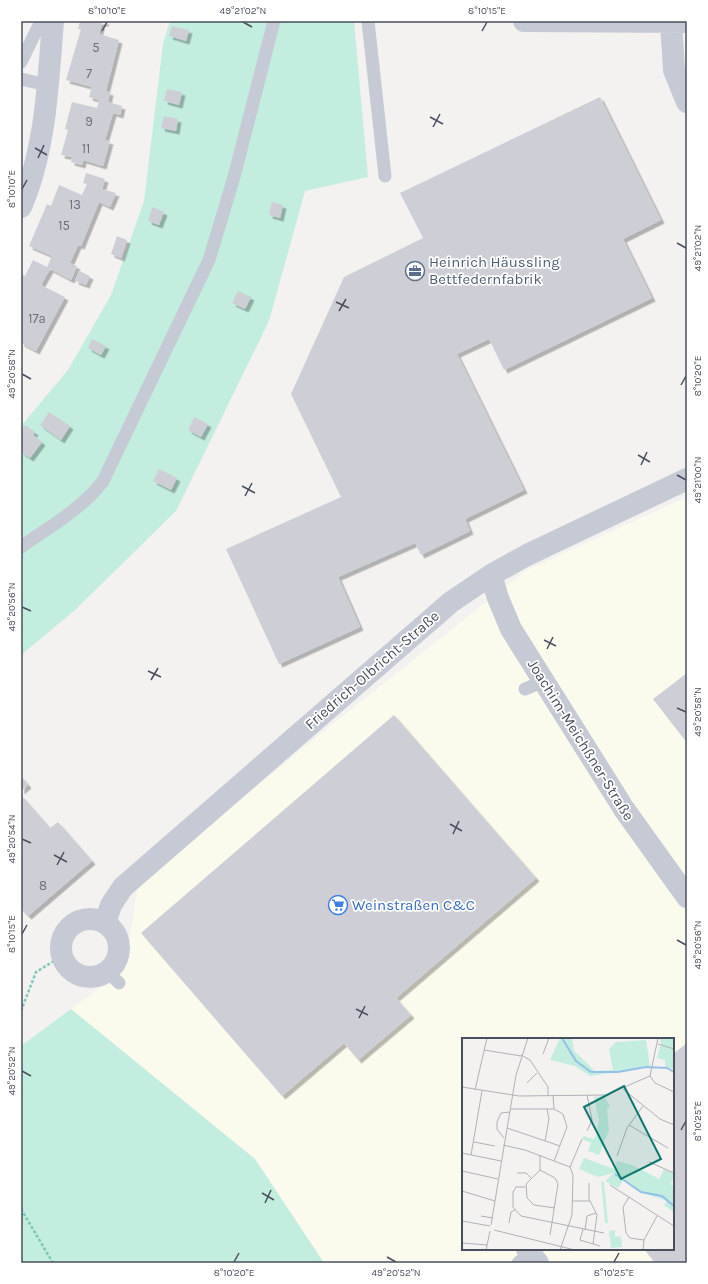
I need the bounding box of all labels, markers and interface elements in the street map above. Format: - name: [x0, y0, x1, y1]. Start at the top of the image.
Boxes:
- text: 8°10'10"E: [88, 5, 126, 17]
- text: 49°21'02"N: [220, 5, 266, 17]
- text: 8°10'15"E: [468, 5, 506, 17]
- house number: 5: [92, 40, 100, 55]
- house number: 7: [86, 66, 92, 81]
- house number: 9: [85, 114, 93, 129]
- house number: 11: [82, 141, 90, 156]
- text: 8°10'10"E: [6, 170, 18, 208]
- house number: 13: [69, 197, 81, 212]
- house number: 15: [58, 218, 70, 233]
- text: 49°21'02"N: [692, 225, 704, 271]
- place label: Heinrich Häussling Bettfedernfabrik: [429, 253, 560, 288]
- office icon: Heinrich Häussling Bettfedernfabrik: [404, 260, 426, 282]
- house number: 17a: [28, 311, 46, 326]
- text: 49°20'58"N: [6, 349, 18, 399]
- text: 8°10'20"E: [692, 356, 704, 396]
- text: 49°21'00"N: [692, 456, 704, 504]
- text: 49°20'56"N: [6, 582, 18, 632]
- street label: Friedrich-Olbricht-Straße: [301, 607, 443, 733]
- street label: Joachim-Meichßner-Straße: [524, 656, 638, 824]
- text: 49°20'58"N: [692, 687, 704, 737]
- text: 49°20'54"N: [6, 815, 18, 864]
- house number: 8: [39, 878, 47, 893]
- supermarket icon: Weinstraßen C&C: [327, 894, 349, 916]
- place label: Weinstraßen C&C: [352, 896, 475, 914]
- text: 8°10'15"E: [6, 915, 18, 953]
- text: 49°20'56"N: [692, 920, 704, 970]
- inset map: [462, 1038, 674, 1250]
- text: 49°20'52"N: [6, 1046, 18, 1096]
- text: 8°10'25"E: [692, 1101, 704, 1141]
- text: 8°10'20"E: [214, 1267, 254, 1279]
- text: 49°20'52"N: [371, 1267, 421, 1279]
- text: 8°10'25"E: [594, 1267, 634, 1279]

